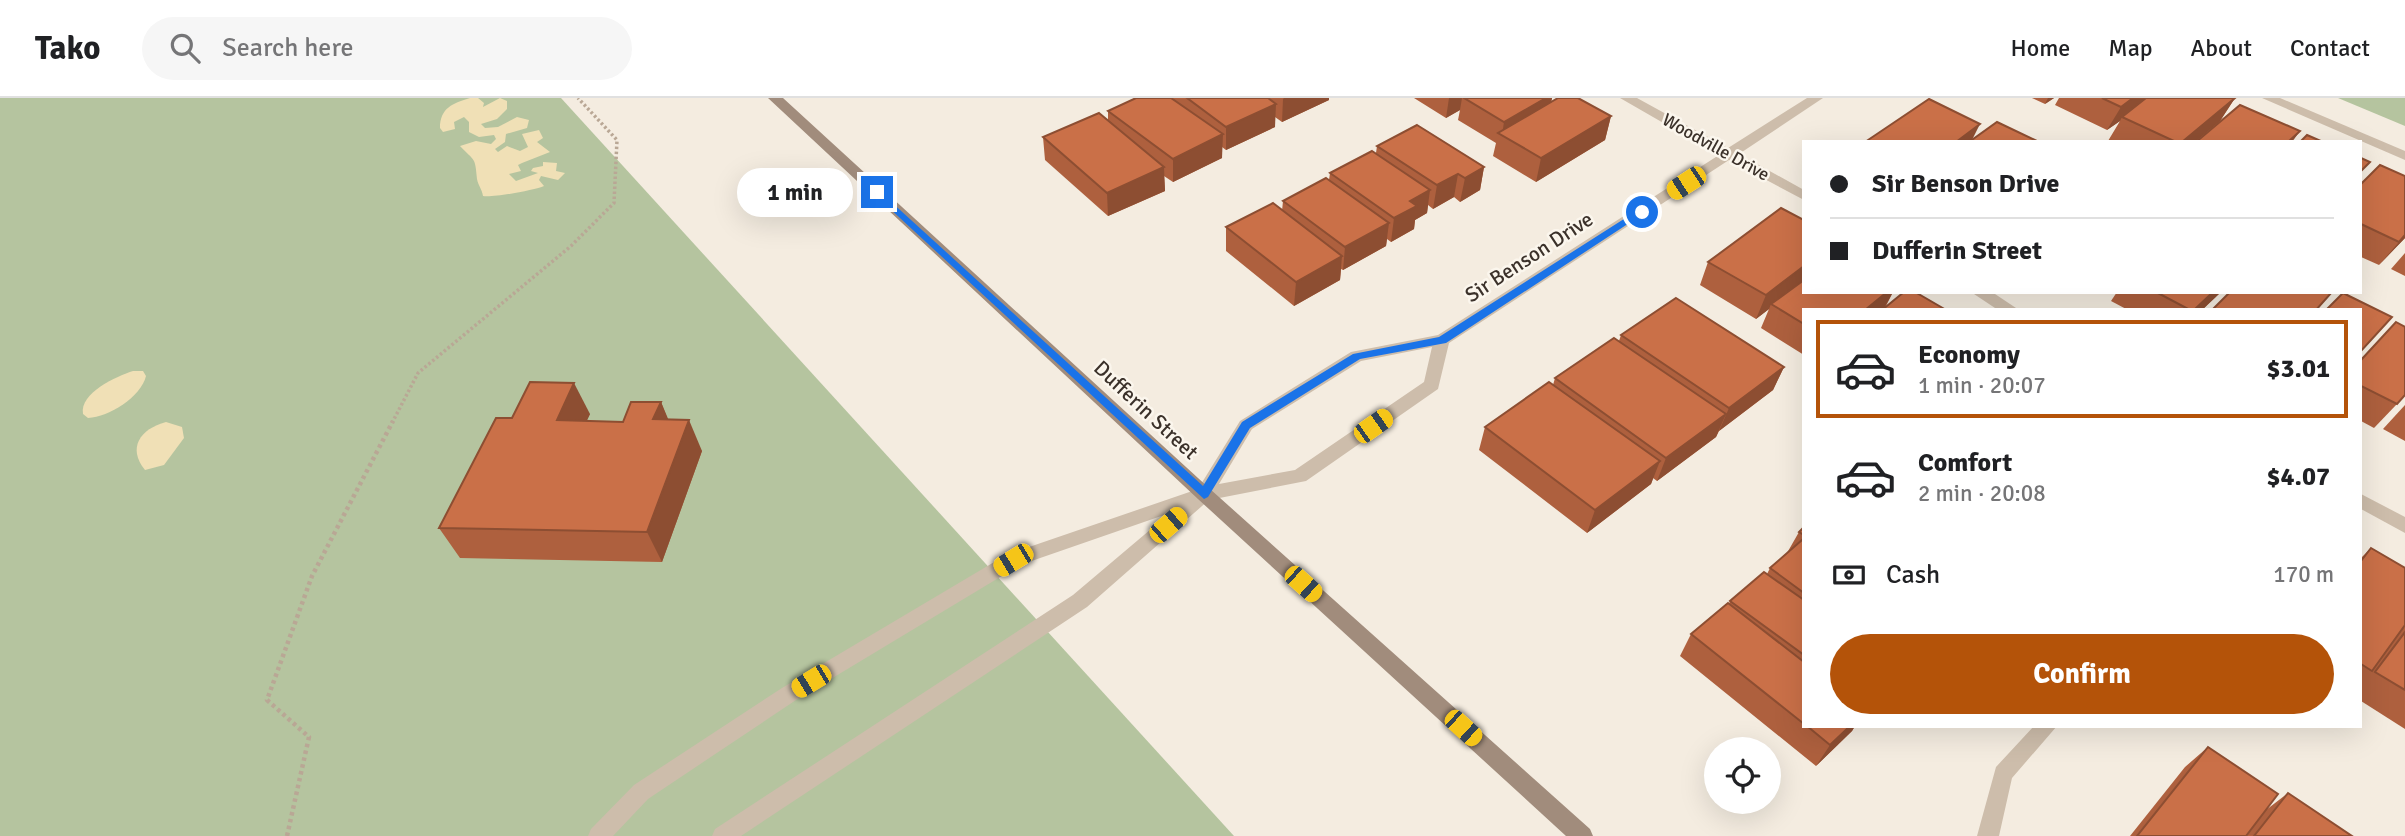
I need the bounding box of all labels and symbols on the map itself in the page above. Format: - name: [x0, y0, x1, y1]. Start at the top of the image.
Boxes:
- street label: Woodville Drive: [1659, 109, 1773, 185]
- car: [1663, 163, 1710, 203]
- callout: 1 min: [737, 168, 852, 217]
- route end: [861, 176, 893, 208]
- route start: [1626, 196, 1658, 228]
- street label: Sir Benson Drive: [1460, 206, 1598, 308]
- street label: Dufferin Street: [1088, 355, 1204, 465]
- car: [1350, 405, 1397, 447]
- car: [1146, 503, 1191, 547]
- car: [990, 540, 1037, 580]
- car: [1281, 562, 1326, 606]
- car: [788, 661, 835, 701]
- car: [1441, 706, 1486, 750]

